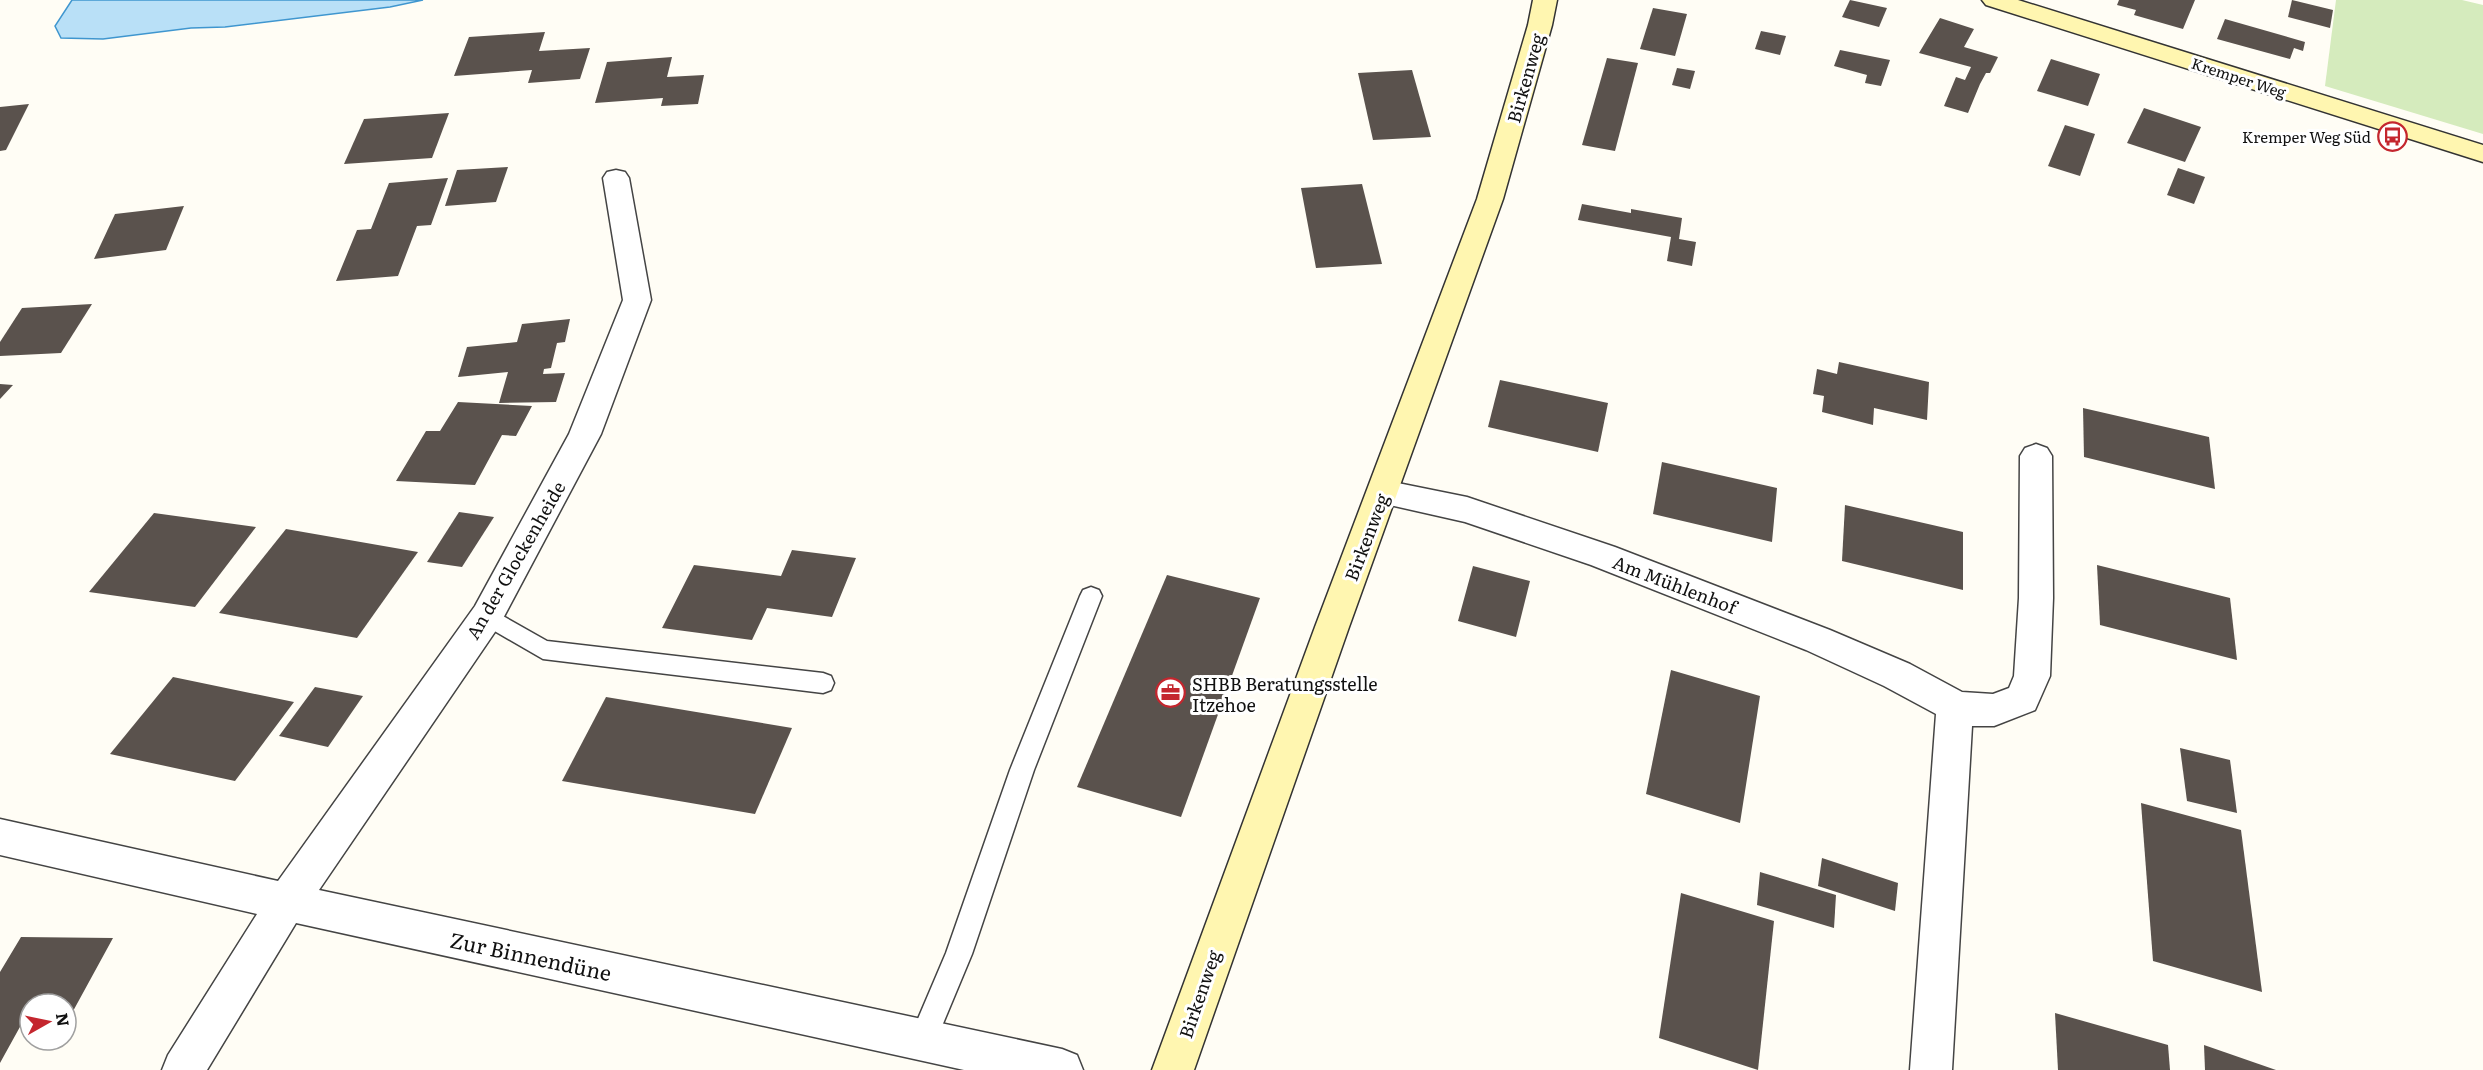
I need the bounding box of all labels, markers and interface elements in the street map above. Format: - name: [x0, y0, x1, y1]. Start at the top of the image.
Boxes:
- street label: Birkenweg: [1499, 29, 1551, 126]
- street label: Kremper Weg: [2189, 51, 2290, 103]
- bus stop icon: Kremper Weg Süd: [2376, 120, 2408, 152]
- place label: Kremper Weg Süd: [2242, 125, 2371, 148]
- street label: An der Glockenheide: [459, 476, 571, 644]
- street label: Birkenweg: [1337, 488, 1395, 585]
- street label: Am Mühlenhof: [1609, 548, 1743, 621]
- place label: SHBB Beratungsstelle Itzehoe: [1192, 670, 1378, 718]
- office icon: SHBB Beratungsstelle Itzehoe: [1155, 677, 1187, 709]
- street label: Zur Binnendüne: [447, 923, 615, 987]
- street label: Birkenweg: [1171, 945, 1227, 1042]
- north arrow: [18, 992, 78, 1052]
- text: N: [51, 1011, 77, 1028]

